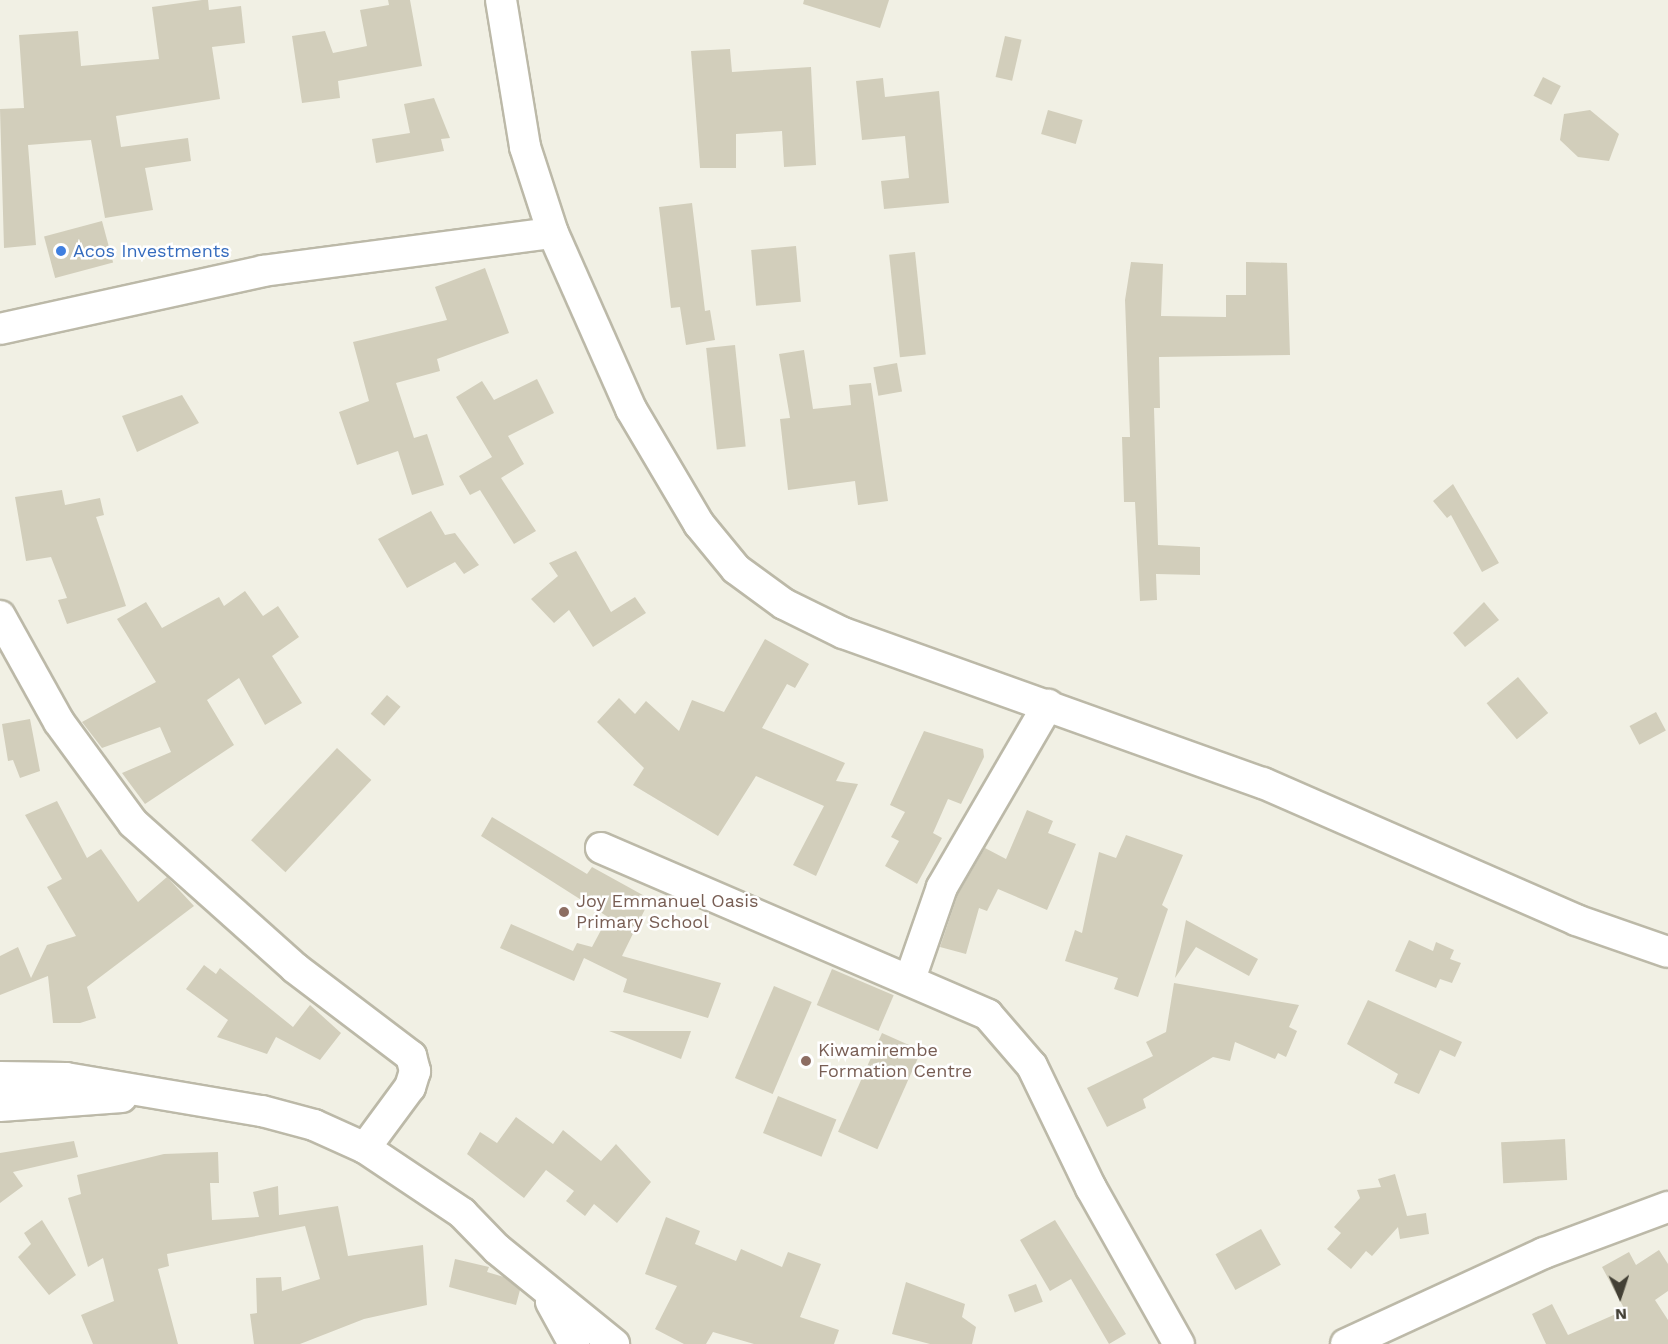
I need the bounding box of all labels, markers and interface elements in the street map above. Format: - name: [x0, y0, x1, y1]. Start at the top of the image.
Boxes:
- place label: Acos Investments: [73, 240, 230, 262]
- marker: Acos Investments: [54, 244, 68, 258]
- place label: Joy Emmanuel Oasis Primary School: [576, 891, 760, 934]
- marker: Joy Emmanuel Oasis Primary School: [557, 905, 571, 919]
- place label: Kiwamirembe Formation Centre: [818, 1040, 972, 1082]
- marker: Kiwamirembe Formation Centre: [799, 1054, 813, 1068]
- north arrow: [1590, 1266, 1650, 1326]
- text: N: [1615, 1305, 1627, 1324]

